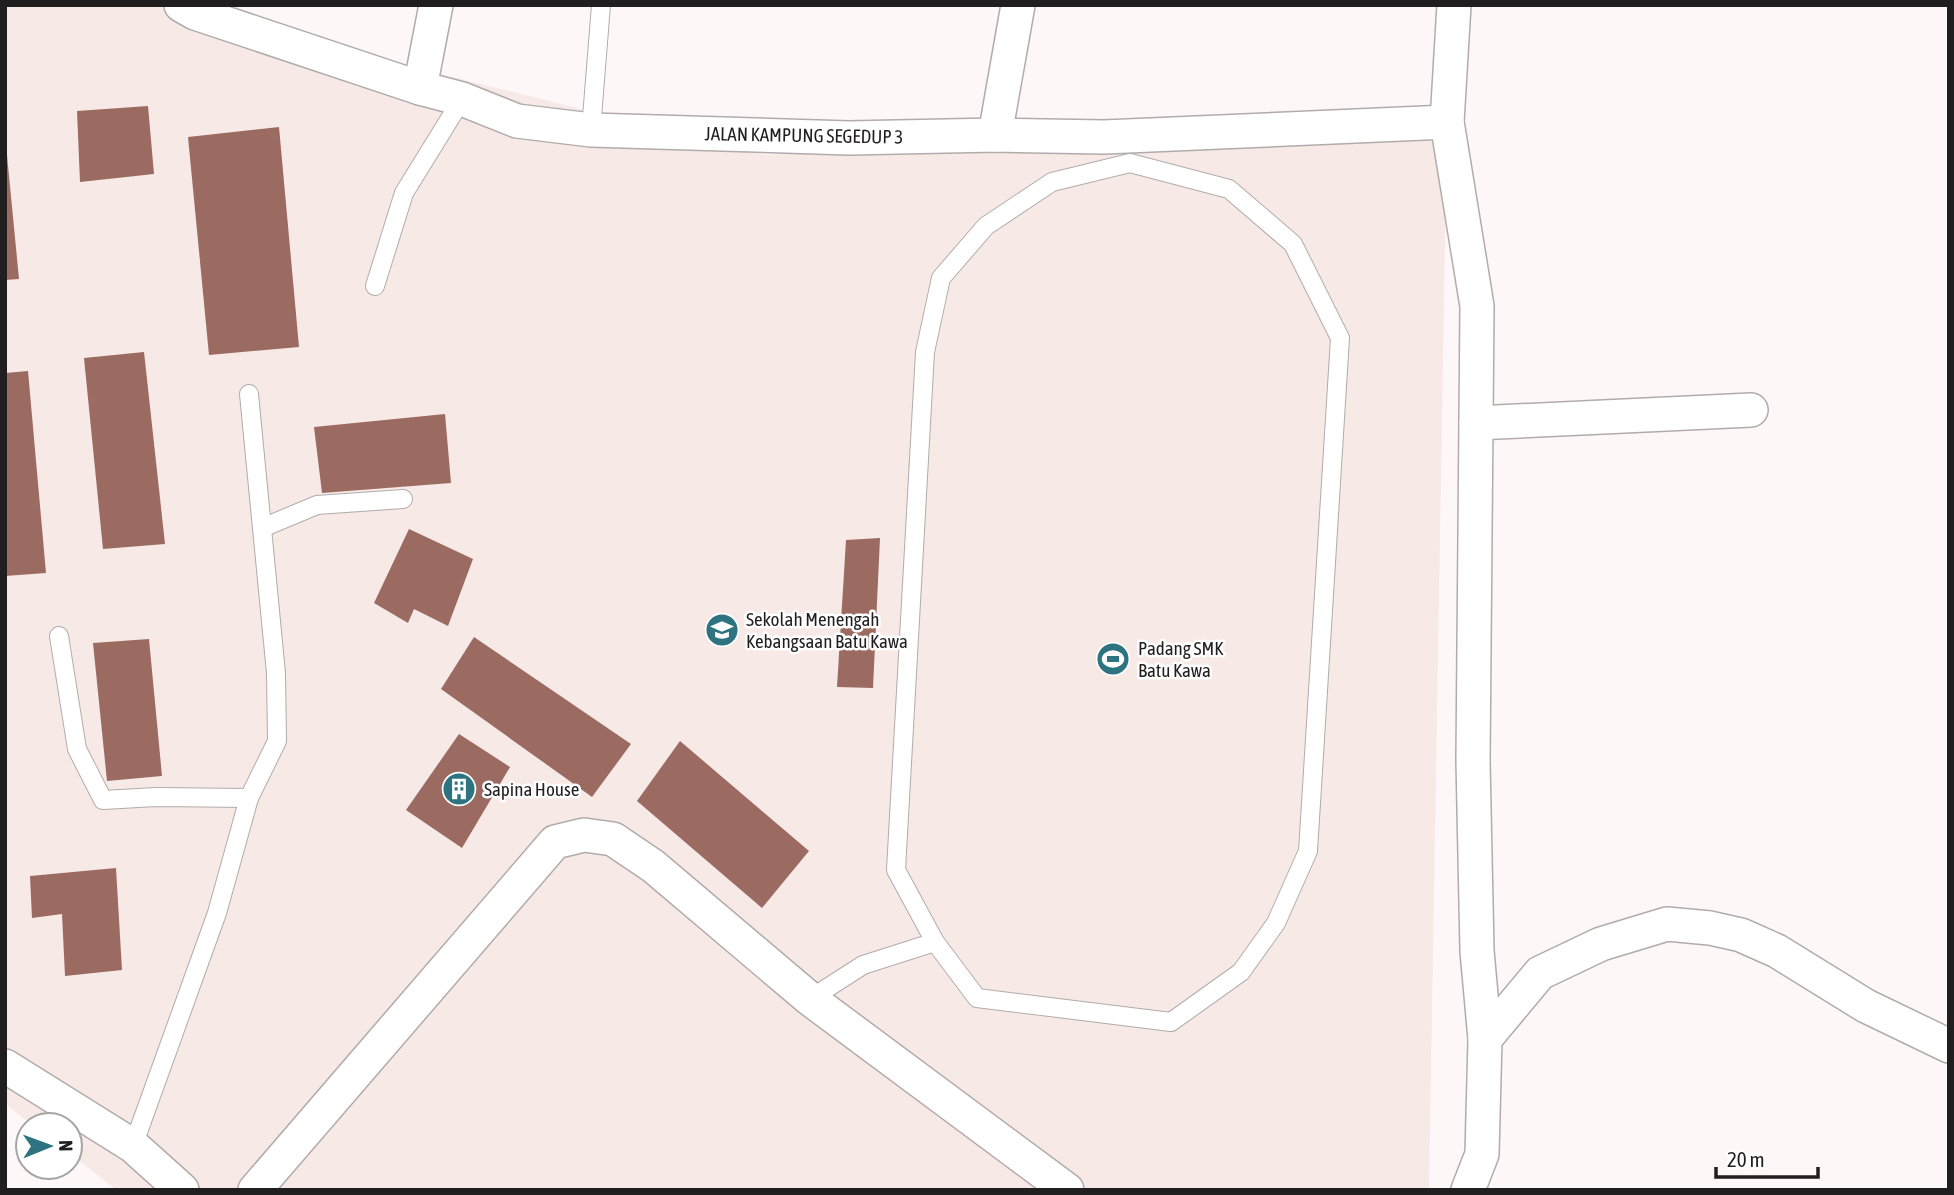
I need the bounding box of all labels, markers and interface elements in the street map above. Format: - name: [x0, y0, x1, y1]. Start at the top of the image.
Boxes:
- street label: JALAN KAMPUNG SEGEDUP 3: [705, 122, 903, 148]
- place label: Sekolah Menengah Kebangsaan Batu Kawa: [746, 608, 908, 652]
- school or university icon: Sekolah Menengah Kebangsaan Batu Kawa: [703, 611, 741, 649]
- place label: Padang SMK Batu Kawa: [1138, 637, 1224, 681]
- sports icon: Padang SMK Batu Kawa: [1094, 640, 1132, 678]
- building icon: Sapina House: [440, 770, 478, 808]
- place label: Sapina House: [484, 778, 579, 800]
- north arrow: [14, 1111, 84, 1181]
- scale bar: [1716, 1136, 1818, 1180]
- text: N: [55, 1140, 77, 1152]
- text: 20 m: [1727, 1147, 1765, 1171]

